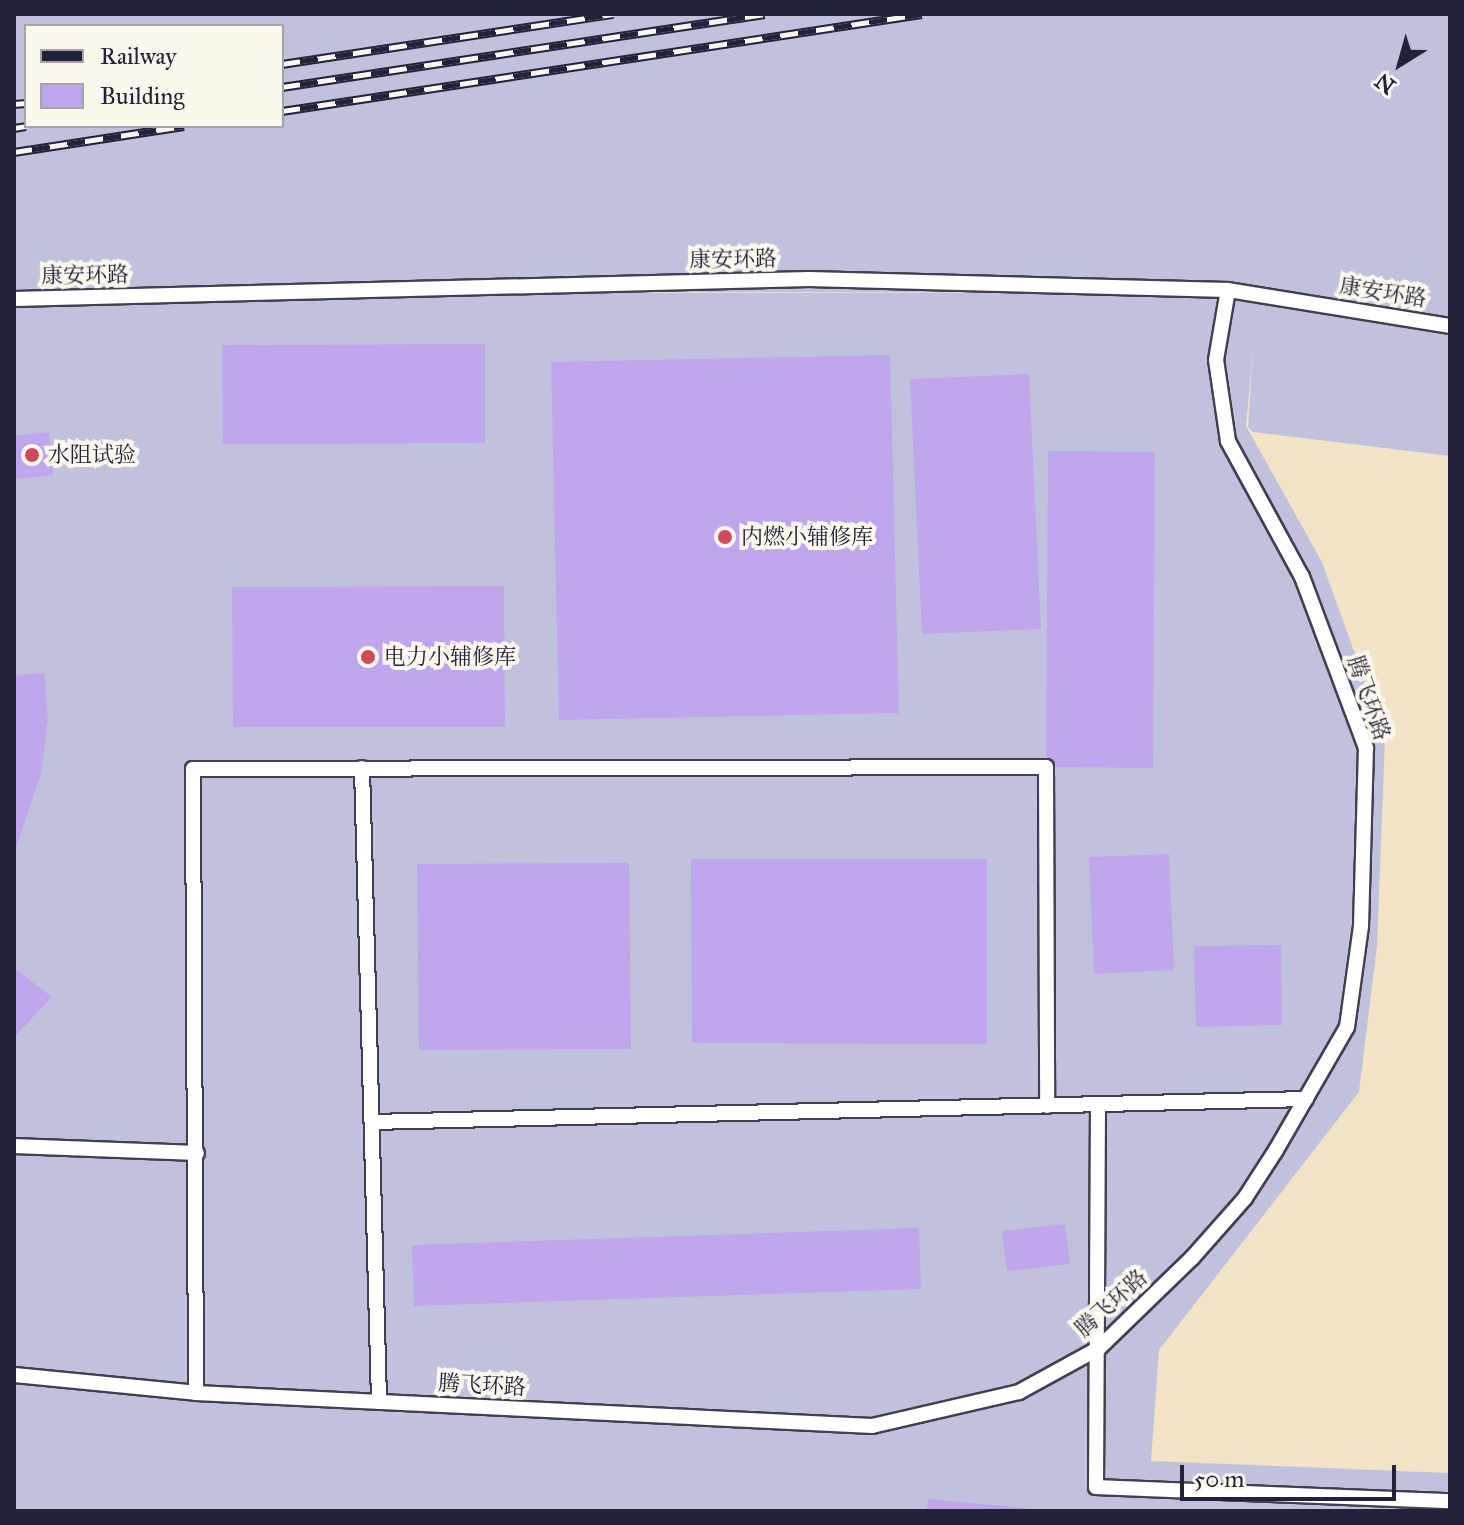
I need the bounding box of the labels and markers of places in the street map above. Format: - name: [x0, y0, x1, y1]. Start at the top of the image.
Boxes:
- place label: 水阻试验: [48, 442, 136, 468]
- marker: 水阻试验: [23, 446, 41, 464]
- place label: 内燃小辅修库: [741, 524, 873, 550]
- marker: 内燃小辅修库: [716, 528, 734, 546]
- place label: 电力小辅修库: [384, 644, 516, 670]
- marker: 电力小辅修库: [359, 648, 377, 666]

